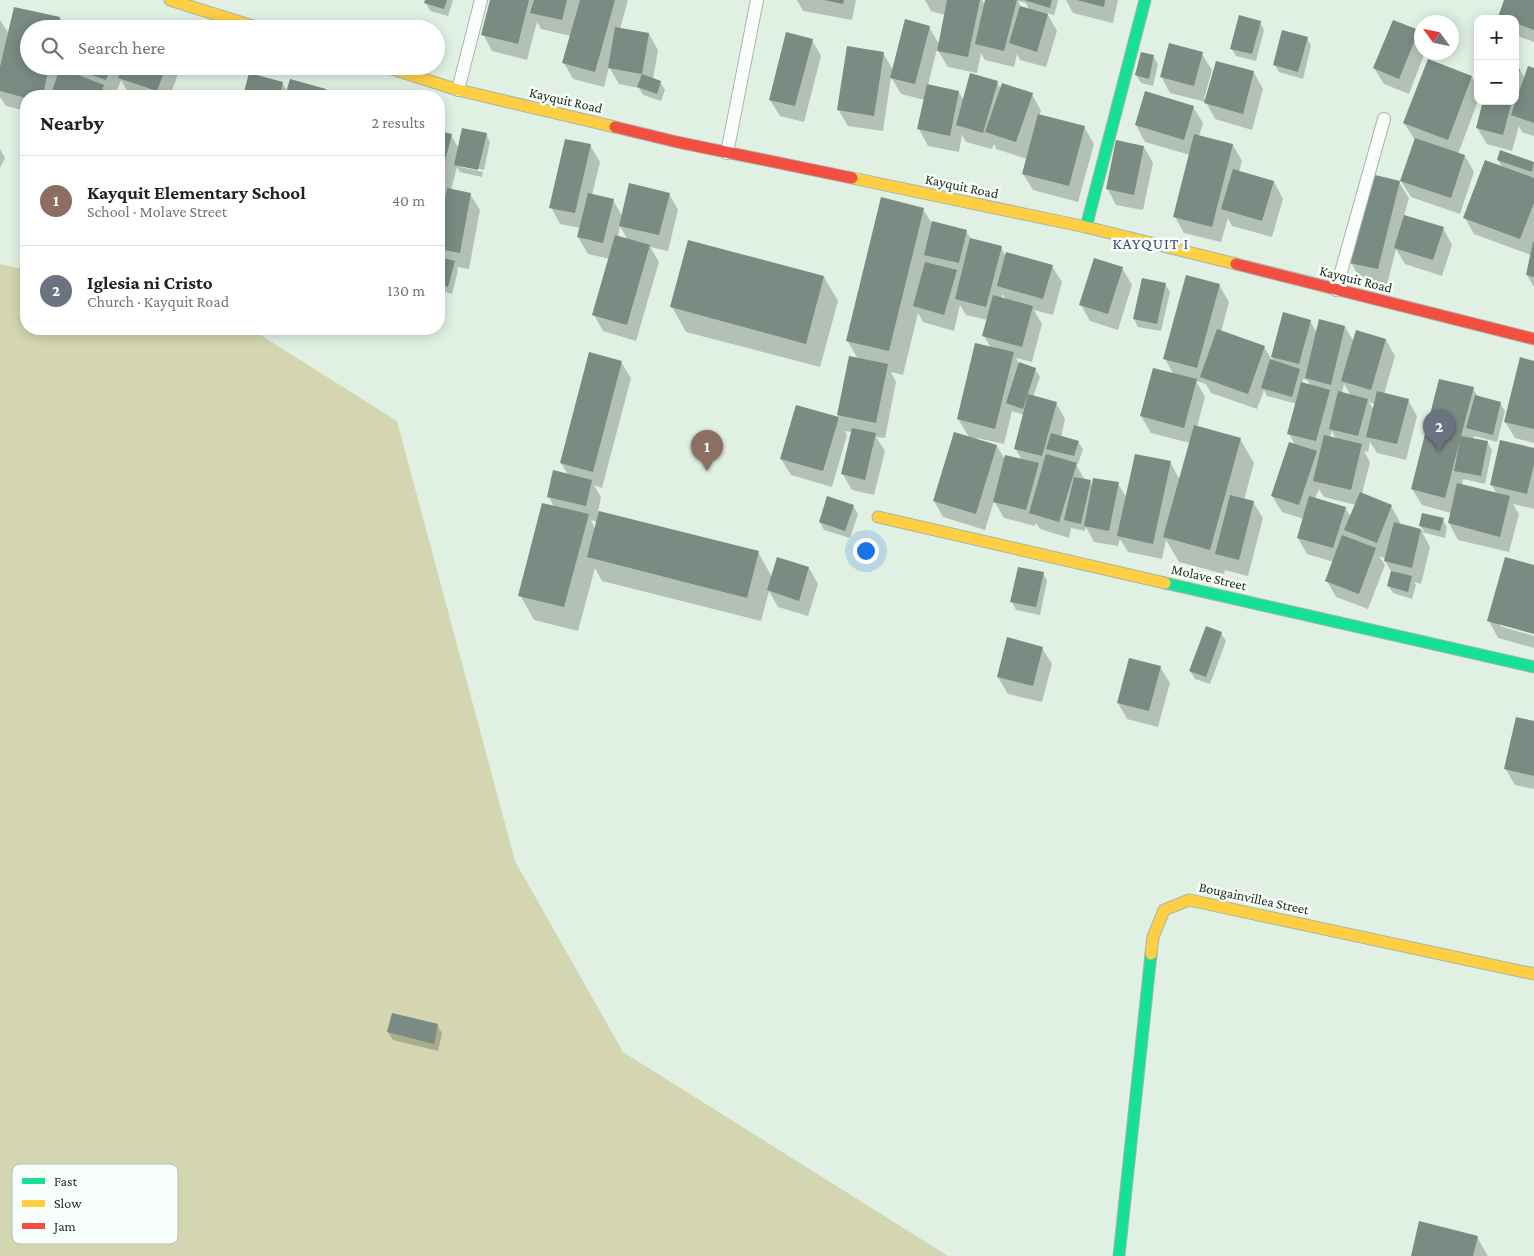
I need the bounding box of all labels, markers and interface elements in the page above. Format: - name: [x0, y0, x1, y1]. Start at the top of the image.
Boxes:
- north arrow: [1414, 15, 1459, 60]
- map controls: [1474, 15, 1519, 105]
- button: +: [1474, 15, 1519, 60]
- search box: [20, 20, 445, 75]
- icon: search: [38, 34, 66, 62]
- text: Search here: [78, 37, 165, 58]
- button: −: [1474, 60, 1519, 105]
- street label: Kayquit Road: [528, 84, 605, 116]
- text: Nearby: [40, 111, 104, 135]
- text: 2 results: [372, 114, 425, 131]
- street label: Kayquit Road: [924, 170, 1001, 202]
- text: Kayquit Elementary School: [87, 182, 306, 203]
- text: 1: [53, 192, 59, 209]
- text: 40 m: [392, 192, 425, 209]
- text: School · Molave Street: [87, 203, 227, 220]
- district label: KAYQUIT I: [1113, 235, 1189, 252]
- street label: Kayquit Road: [1318, 262, 1395, 296]
- text: Iglesia ni Cristo: [87, 272, 213, 293]
- text: 2: [52, 282, 60, 299]
- text: 130 m: [387, 282, 425, 299]
- text: Church · Kayquit Road: [87, 293, 229, 310]
- pin: 2: [1423, 410, 1455, 451]
- pin: 1: [691, 430, 723, 471]
- your location: [853, 538, 879, 564]
- street label: Molave Street: [1170, 561, 1248, 593]
- street label: Bougainvillea Street: [1198, 879, 1311, 918]
- legend: [12, 1164, 178, 1244]
- text: Fast: [54, 1173, 78, 1189]
- text: Slow: [54, 1195, 82, 1211]
- text: Jam: [52, 1218, 76, 1234]

